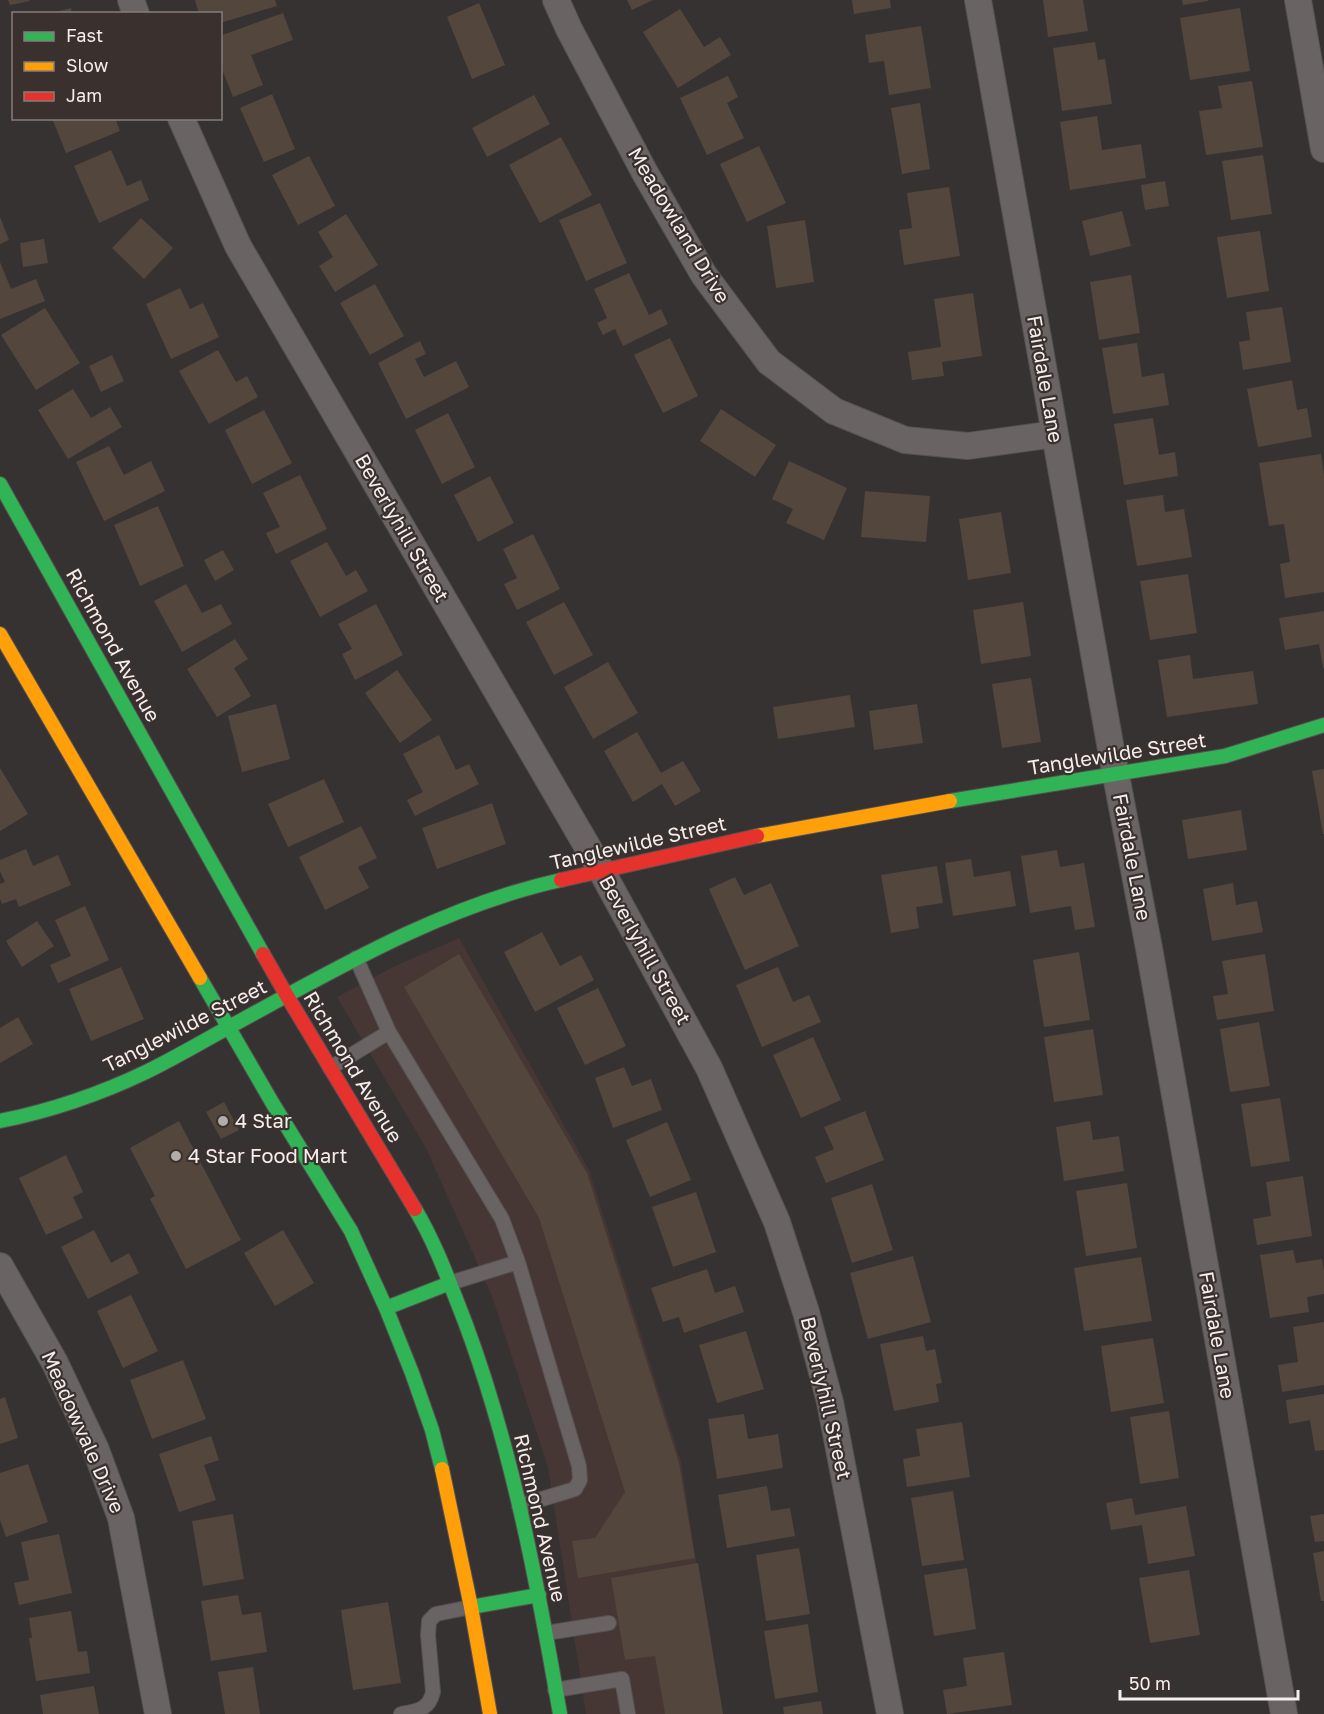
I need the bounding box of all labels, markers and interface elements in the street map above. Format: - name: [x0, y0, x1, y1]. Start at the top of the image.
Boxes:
- legend: [12, 12, 222, 120]
- text: Fast: [66, 24, 103, 46]
- text: Slow: [66, 54, 109, 76]
- text: Jam: [66, 84, 102, 106]
- street label: Meadowland Drive: [624, 142, 736, 307]
- street label: Fairdale Lane: [1023, 313, 1069, 444]
- street label: Beverlyhill Street: [351, 449, 455, 606]
- street label: Richmond Avenue: [62, 563, 166, 726]
- street label: Tanglewilde Street: [1026, 727, 1208, 779]
- street label: Fairdale Lane: [1109, 791, 1157, 922]
- street label: Tanglewilde Street: [547, 810, 728, 874]
- street label: Beverlyhill Street: [595, 871, 697, 1028]
- street label: Tanglewilde Street: [99, 974, 270, 1077]
- street label: Richmond Avenue: [299, 987, 408, 1146]
- place label: 4 Star: [235, 1108, 292, 1132]
- marker: 4 Star: [216, 1114, 230, 1128]
- place label: 4 Star Food Mart: [188, 1143, 347, 1167]
- marker: 4 Star Food Mart: [169, 1149, 183, 1163]
- street label: Fairdale Lane: [1195, 1269, 1241, 1400]
- street label: Beverlyhill Street: [797, 1314, 857, 1482]
- street label: Meadowvale Drive: [37, 1347, 130, 1516]
- street label: Richmond Avenue: [510, 1431, 572, 1604]
- scale bar: [1120, 1663, 1298, 1701]
- text: 50 m: [1129, 1672, 1171, 1694]

